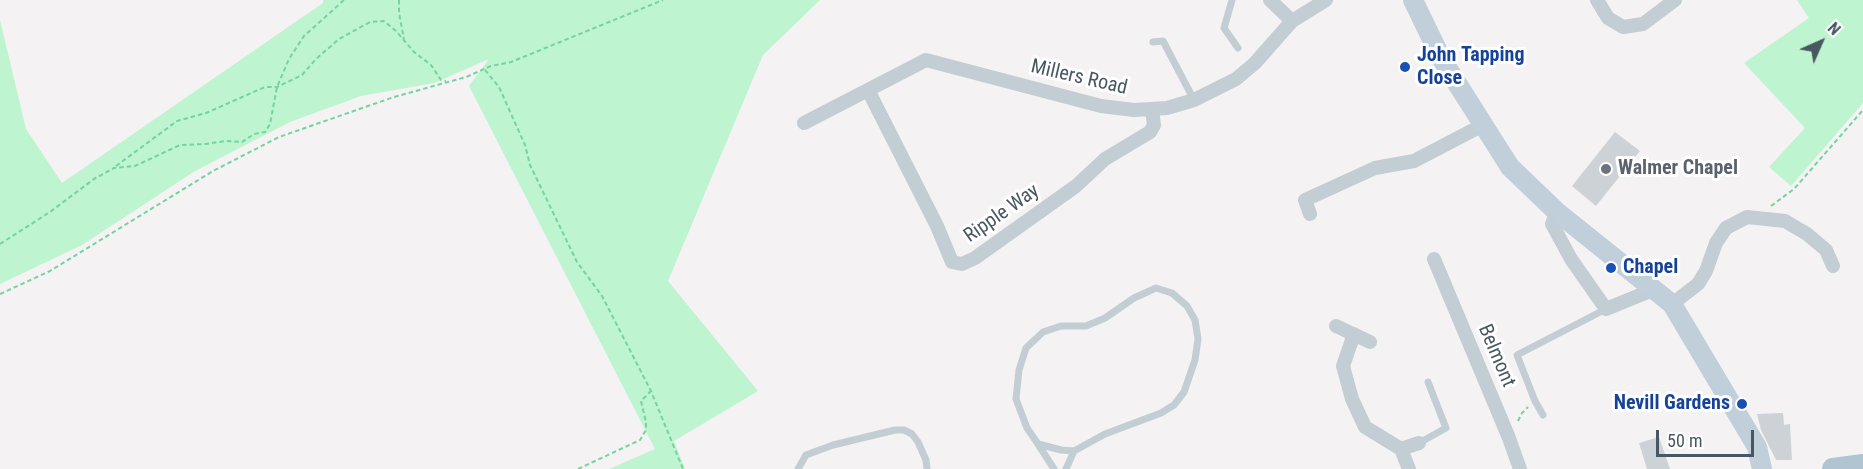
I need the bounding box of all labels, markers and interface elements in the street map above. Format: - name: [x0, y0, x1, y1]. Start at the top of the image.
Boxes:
- north arrow: [1791, 12, 1851, 72]
- text: N: [1824, 19, 1844, 39]
- place label: John Tapping Close: [1417, 44, 1524, 91]
- street label: Millers Road: [1028, 55, 1130, 101]
- marker: John Tapping Close: [1398, 60, 1412, 74]
- place label: Walmer Chapel: [1618, 157, 1738, 181]
- marker: Walmer Chapel: [1599, 162, 1613, 176]
- street label: Ripple Way: [960, 179, 1044, 249]
- place label: Chapel: [1623, 256, 1678, 280]
- marker: Chapel: [1604, 261, 1618, 275]
- street label: Belmont: [1472, 321, 1520, 391]
- place label: Nevill Gardens: [1614, 392, 1730, 416]
- marker: Nevill Gardens: [1735, 397, 1749, 411]
- scale bar: [1659, 418, 1756, 456]
- text: 50 m: [1667, 430, 1702, 451]

